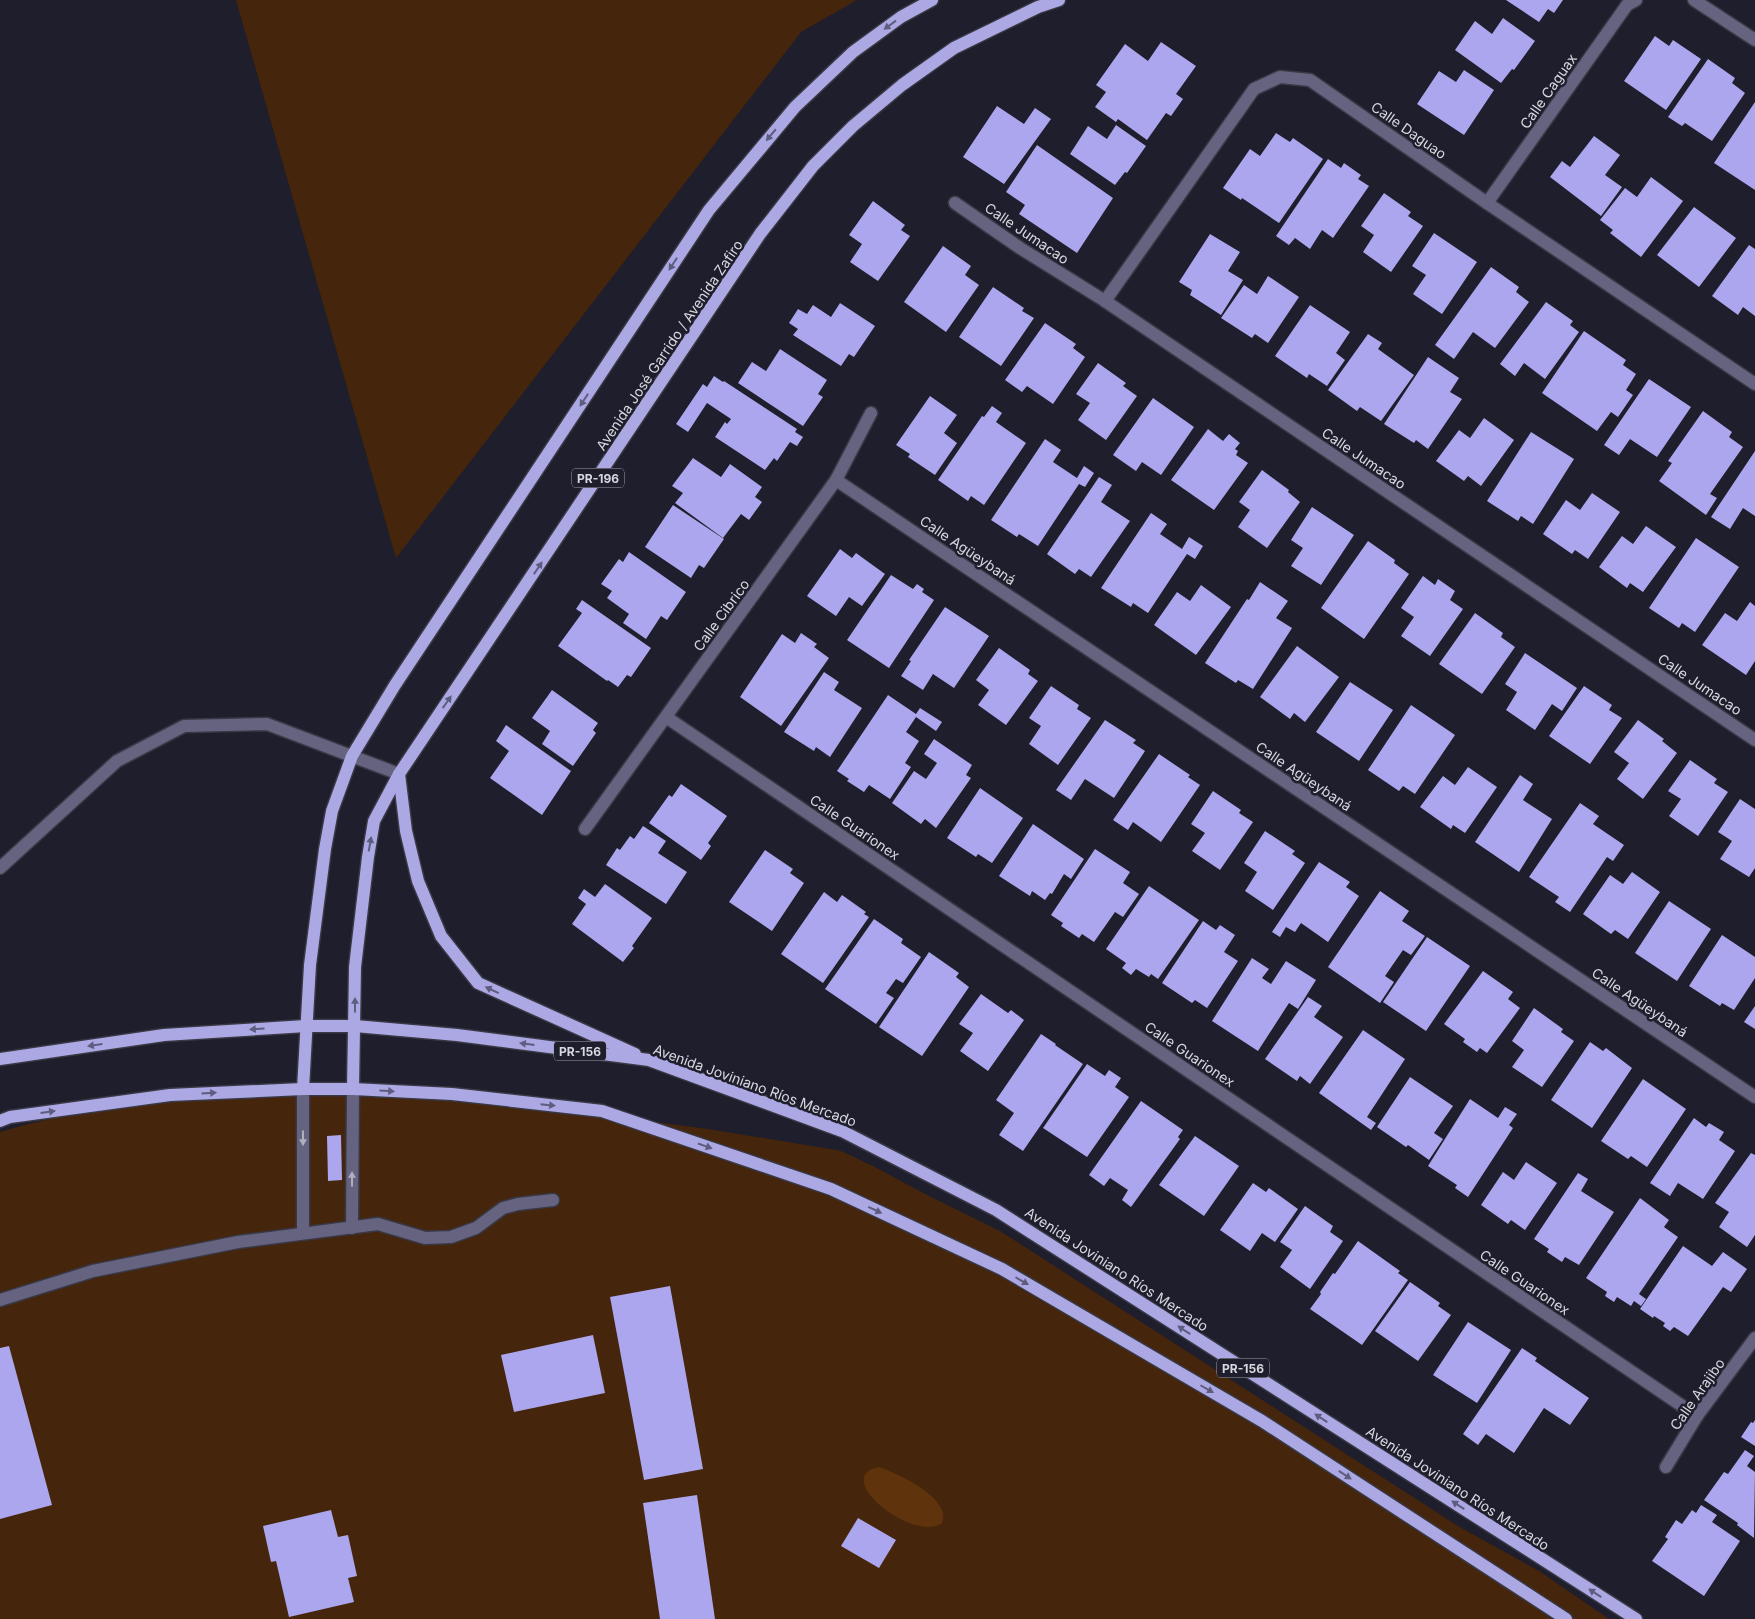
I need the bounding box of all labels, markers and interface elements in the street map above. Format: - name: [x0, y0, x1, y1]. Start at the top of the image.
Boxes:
- one-way arrow: [883, 20, 897, 30]
- street label: Calle Caguax: [1516, 50, 1580, 132]
- street label: Calle Daguao: [1368, 98, 1450, 162]
- one-way arrow: [766, 128, 777, 141]
- street label: Calle Jumacao: [982, 199, 1072, 267]
- street label: Avenida José Garrido / Avenida Zafiro: [592, 237, 746, 453]
- one-way arrow: [668, 258, 678, 271]
- one-way arrow: [579, 393, 588, 407]
- street label: Calle Jumacao: [1319, 424, 1409, 492]
- road number: PR-196: [572, 468, 624, 488]
- street label: Calle Agüeybaná: [917, 512, 1019, 588]
- one-way arrow: [533, 561, 543, 574]
- street label: Calle Cibrico: [689, 576, 753, 654]
- street label: Calle Jumacao: [1655, 650, 1745, 718]
- one-way arrow: [442, 695, 452, 709]
- street label: Calle Agüeybaná: [1253, 738, 1355, 814]
- street label: Calle Guarionex: [807, 791, 903, 863]
- one-way arrow: [367, 835, 375, 851]
- street label: Calle Agüeybaná: [1589, 964, 1691, 1040]
- one-way arrow: [485, 985, 500, 994]
- one-way arrow: [351, 997, 359, 1013]
- street label: Calle Guarionex: [1142, 1018, 1238, 1090]
- one-way arrow: [249, 1025, 265, 1033]
- one-way arrow: [519, 1040, 535, 1048]
- street label: Avenida Joviniano Ríos Mercado: [651, 1040, 859, 1130]
- one-way arrow: [87, 1041, 103, 1049]
- road number: PR-156: [554, 1042, 606, 1060]
- one-way arrow: [379, 1087, 395, 1095]
- one-way arrow: [201, 1089, 217, 1097]
- one-way arrow: [541, 1101, 557, 1109]
- one-way arrow: [40, 1108, 56, 1116]
- one-way arrow: [299, 1130, 307, 1146]
- one-way arrow: [698, 1142, 713, 1150]
- one-way arrow: [348, 1171, 356, 1187]
- street label: Avenida Joviniano Ríos Mercado: [1022, 1203, 1212, 1335]
- one-way arrow: [868, 1206, 883, 1214]
- street label: Calle Guarionex: [1477, 1246, 1573, 1318]
- one-way arrow: [1015, 1276, 1028, 1285]
- one-way arrow: [1178, 1326, 1191, 1335]
- street label: Calle Arajibo: [1666, 1355, 1728, 1433]
- road number: PR-156: [1217, 1359, 1269, 1378]
- one-way arrow: [1200, 1385, 1215, 1393]
- one-way arrow: [1314, 1413, 1328, 1422]
- street label: Avenida Joviniano Ríos Mercado: [1363, 1422, 1553, 1554]
- one-way arrow: [1338, 1470, 1352, 1480]
- one-way arrow: [1451, 1501, 1465, 1510]
- one-way arrow: [1588, 1588, 1602, 1597]

